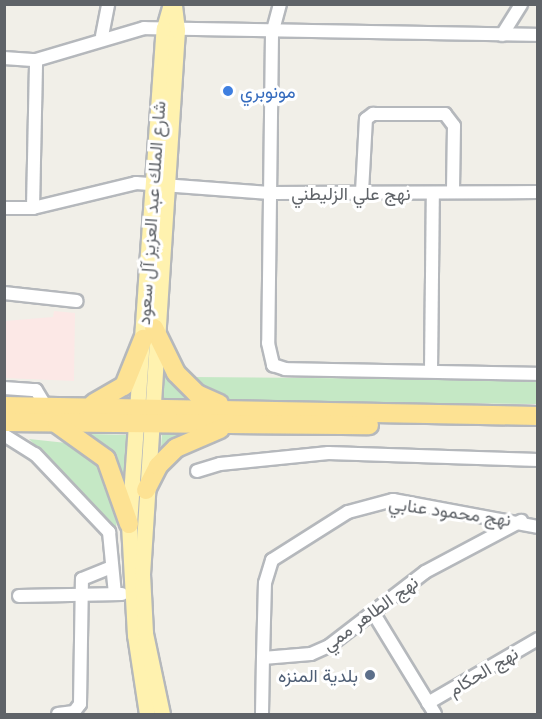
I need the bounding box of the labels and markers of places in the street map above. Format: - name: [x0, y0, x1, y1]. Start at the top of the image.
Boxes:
- place label: مونوبري: [240, 80, 296, 102]
- marker: مونوبري: [221, 84, 235, 98]
- place label: بلدية المنزه: [278, 664, 358, 686]
- marker: بلدية المنزه: [363, 668, 377, 682]

